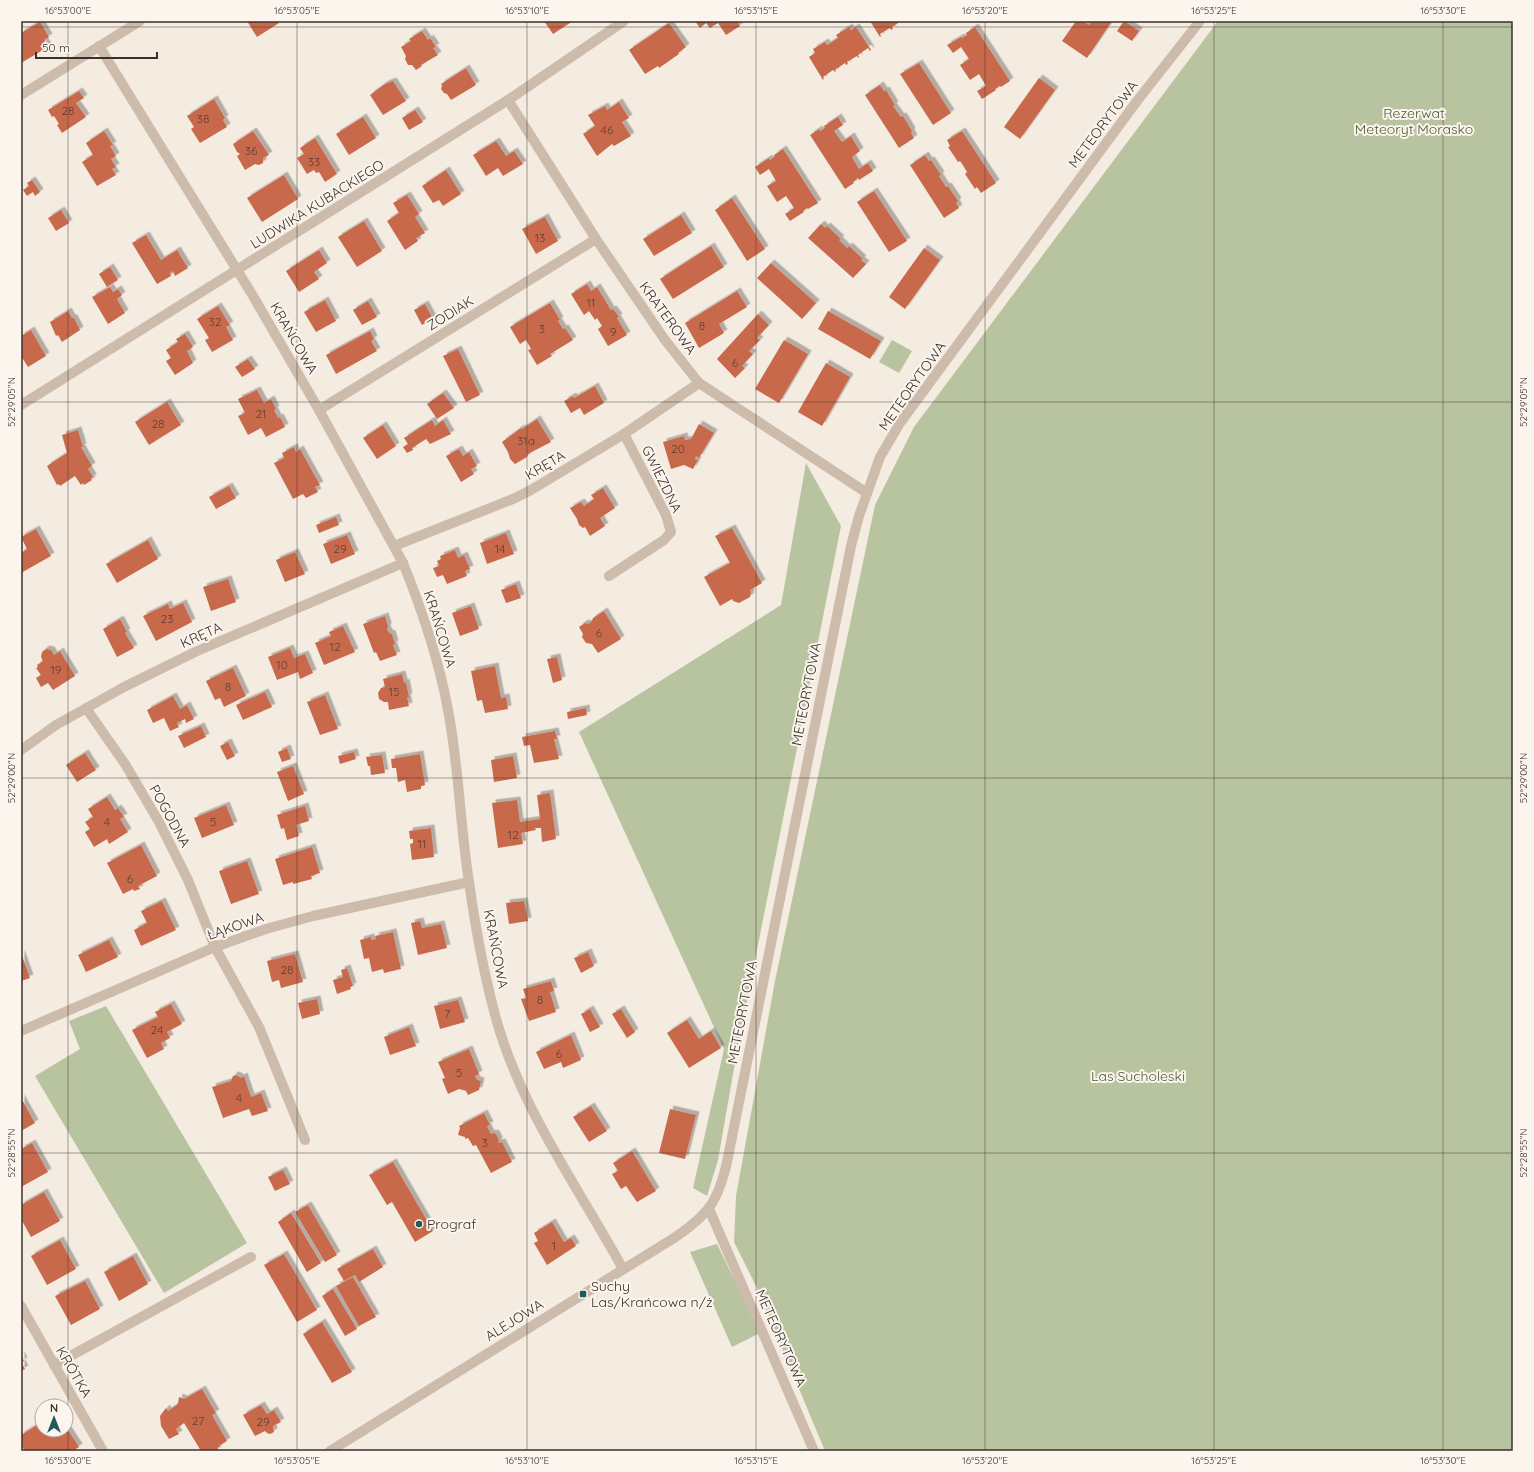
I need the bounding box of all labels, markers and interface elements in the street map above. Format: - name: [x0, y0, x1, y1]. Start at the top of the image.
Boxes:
- text: 16°53'00"E: [45, 4, 92, 17]
- text: 16°53'05"E: [274, 4, 320, 17]
- text: 16°53'10"E: [505, 4, 549, 17]
- text: 16°53'15"E: [734, 4, 778, 17]
- text: 16°53'20"E: [962, 4, 1008, 17]
- text: 16°53'25"E: [1191, 4, 1237, 17]
- text: 16°53'30"E: [1420, 4, 1466, 17]
- scale bar: [36, 34, 157, 60]
- text: 50 m: [42, 40, 70, 55]
- street label: METEORYTOWA: [1064, 77, 1142, 171]
- house number: 28: [61, 103, 75, 118]
- park label: Rezerwat Meteoryt Morasko: [1355, 104, 1473, 138]
- house number: 38: [197, 111, 209, 126]
- house number: 46: [601, 122, 614, 137]
- house number: 36: [245, 143, 258, 158]
- house number: 33: [308, 154, 320, 169]
- street label: LUDWIKA KUBACKIEGO: [247, 155, 387, 253]
- house number: 13: [535, 230, 545, 245]
- street label: KRATEROWA: [636, 278, 700, 358]
- street label: ZODIAK: [423, 292, 477, 334]
- house number: 11: [587, 295, 595, 310]
- street label: KRAŃCOWA: [266, 299, 322, 377]
- house number: 32: [209, 314, 222, 329]
- house number: 8: [699, 318, 705, 333]
- house number: 3: [539, 321, 545, 336]
- house number: 9: [610, 324, 617, 339]
- street label: METEORYTOWA: [875, 338, 949, 434]
- house number: 6: [732, 355, 739, 370]
- text: 52°29'05"N: [5, 377, 18, 427]
- text: 52°29'05"N: [1517, 377, 1530, 427]
- house number: 21: [255, 406, 267, 421]
- house number: 28: [151, 416, 165, 431]
- house number: 31a: [517, 433, 535, 448]
- house number: 20: [671, 441, 685, 456]
- street label: GWIEZDNA: [638, 442, 686, 516]
- street label: KRĘTA: [522, 446, 568, 484]
- house number: 29: [333, 541, 347, 556]
- house number: 14: [495, 541, 505, 556]
- street label: KRAŃCOWA: [420, 588, 460, 670]
- house number: 23: [161, 611, 173, 626]
- street label: KRĘTA: [177, 618, 225, 652]
- house number: 6: [596, 625, 603, 640]
- house number: 12: [329, 639, 341, 654]
- street label: METEORYTOWA: [787, 641, 825, 747]
- house number: 10: [276, 657, 288, 672]
- house number: 19: [50, 662, 62, 677]
- house number: 8: [225, 679, 231, 694]
- house number: 15: [389, 684, 399, 699]
- text: 52°29'00"N: [5, 753, 18, 803]
- text: 52°29'00"N: [1517, 753, 1530, 803]
- street label: POGODNA: [145, 782, 195, 850]
- house number: 4: [104, 814, 110, 829]
- house number: 5: [210, 814, 216, 829]
- house number: 12: [507, 827, 519, 842]
- house number: 11: [418, 836, 426, 851]
- house number: 6: [127, 871, 134, 886]
- street label: ŁĄKOWA: [204, 908, 266, 944]
- street label: KRAŃCOWA: [480, 908, 512, 990]
- street label: METEORYTOWA: [723, 959, 761, 1065]
- house number: 28: [280, 962, 294, 977]
- house number: 8: [537, 992, 543, 1007]
- house number: 7: [444, 1006, 450, 1021]
- house number: 24: [151, 1022, 163, 1037]
- house number: 6: [556, 1046, 563, 1061]
- house number: 5: [456, 1065, 462, 1080]
- park label: Las Sucholeski: [1091, 1067, 1185, 1085]
- house number: 4: [236, 1090, 242, 1105]
- text: 52°28'55"N: [5, 1128, 18, 1178]
- text: 52°28'55"N: [1517, 1128, 1530, 1178]
- house number: 3: [482, 1135, 488, 1150]
- place label: Prograf: [427, 1215, 476, 1233]
- marker: Prograf: [414, 1219, 424, 1229]
- house number: 1: [552, 1238, 556, 1253]
- place label: Suchy Las/Krańcowa n/ż: [591, 1277, 713, 1311]
- street label: METEORYTOWA: [751, 1286, 811, 1390]
- marker: Suchy Las/Krańcowa n/ż: [578, 1289, 588, 1299]
- street label: ALEJOWA: [482, 1295, 546, 1345]
- street label: KRÓTKA: [52, 1343, 96, 1401]
- north arrow: [34, 1398, 74, 1438]
- text: N: [50, 1401, 58, 1415]
- house number: 27: [192, 1413, 204, 1428]
- house number: 29: [256, 1414, 270, 1429]
- text: 16°53'00"E: [45, 1454, 92, 1467]
- text: 16°53'05"E: [274, 1454, 320, 1467]
- text: 16°53'10"E: [505, 1454, 549, 1467]
- text: 16°53'15"E: [734, 1454, 778, 1467]
- text: 16°53'20"E: [962, 1454, 1008, 1467]
- text: 16°53'25"E: [1191, 1454, 1237, 1467]
- text: 16°53'30"E: [1420, 1454, 1466, 1467]

